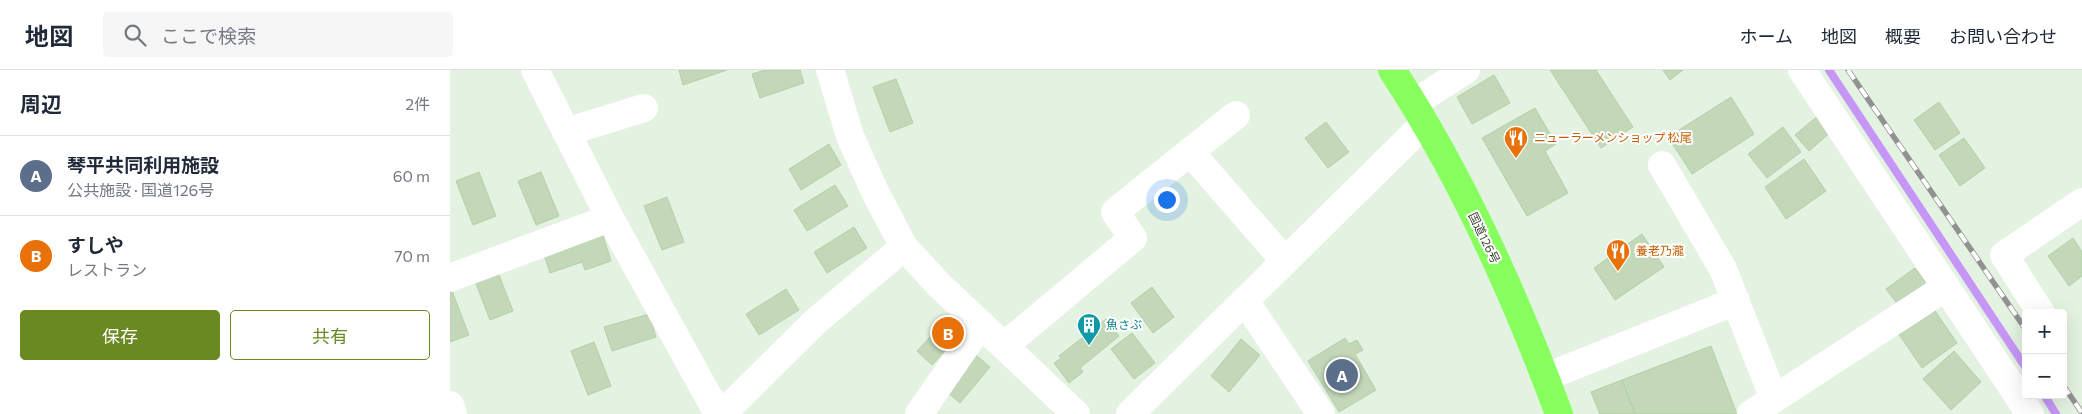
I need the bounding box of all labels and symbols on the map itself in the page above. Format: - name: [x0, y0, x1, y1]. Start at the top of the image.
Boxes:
- restaurant icon: ニューラーメンショップ 松尾: [1503, 125, 1529, 159]
- place label: ニューラーメンショップ 松尾: [1534, 130, 1692, 144]
- your location: [1154, 187, 1180, 213]
- street label: 国道126号: [1467, 210, 1503, 265]
- restaurant icon: 養老乃瀧: [1605, 238, 1631, 272]
- place label: 養老乃瀧: [1636, 243, 1684, 257]
- building icon: 魚さぶ: [1076, 312, 1102, 346]
- pin: B: [932, 314, 964, 352]
- place label: 魚さぶ: [1106, 317, 1142, 331]
- pin: A: [1326, 356, 1358, 394]

